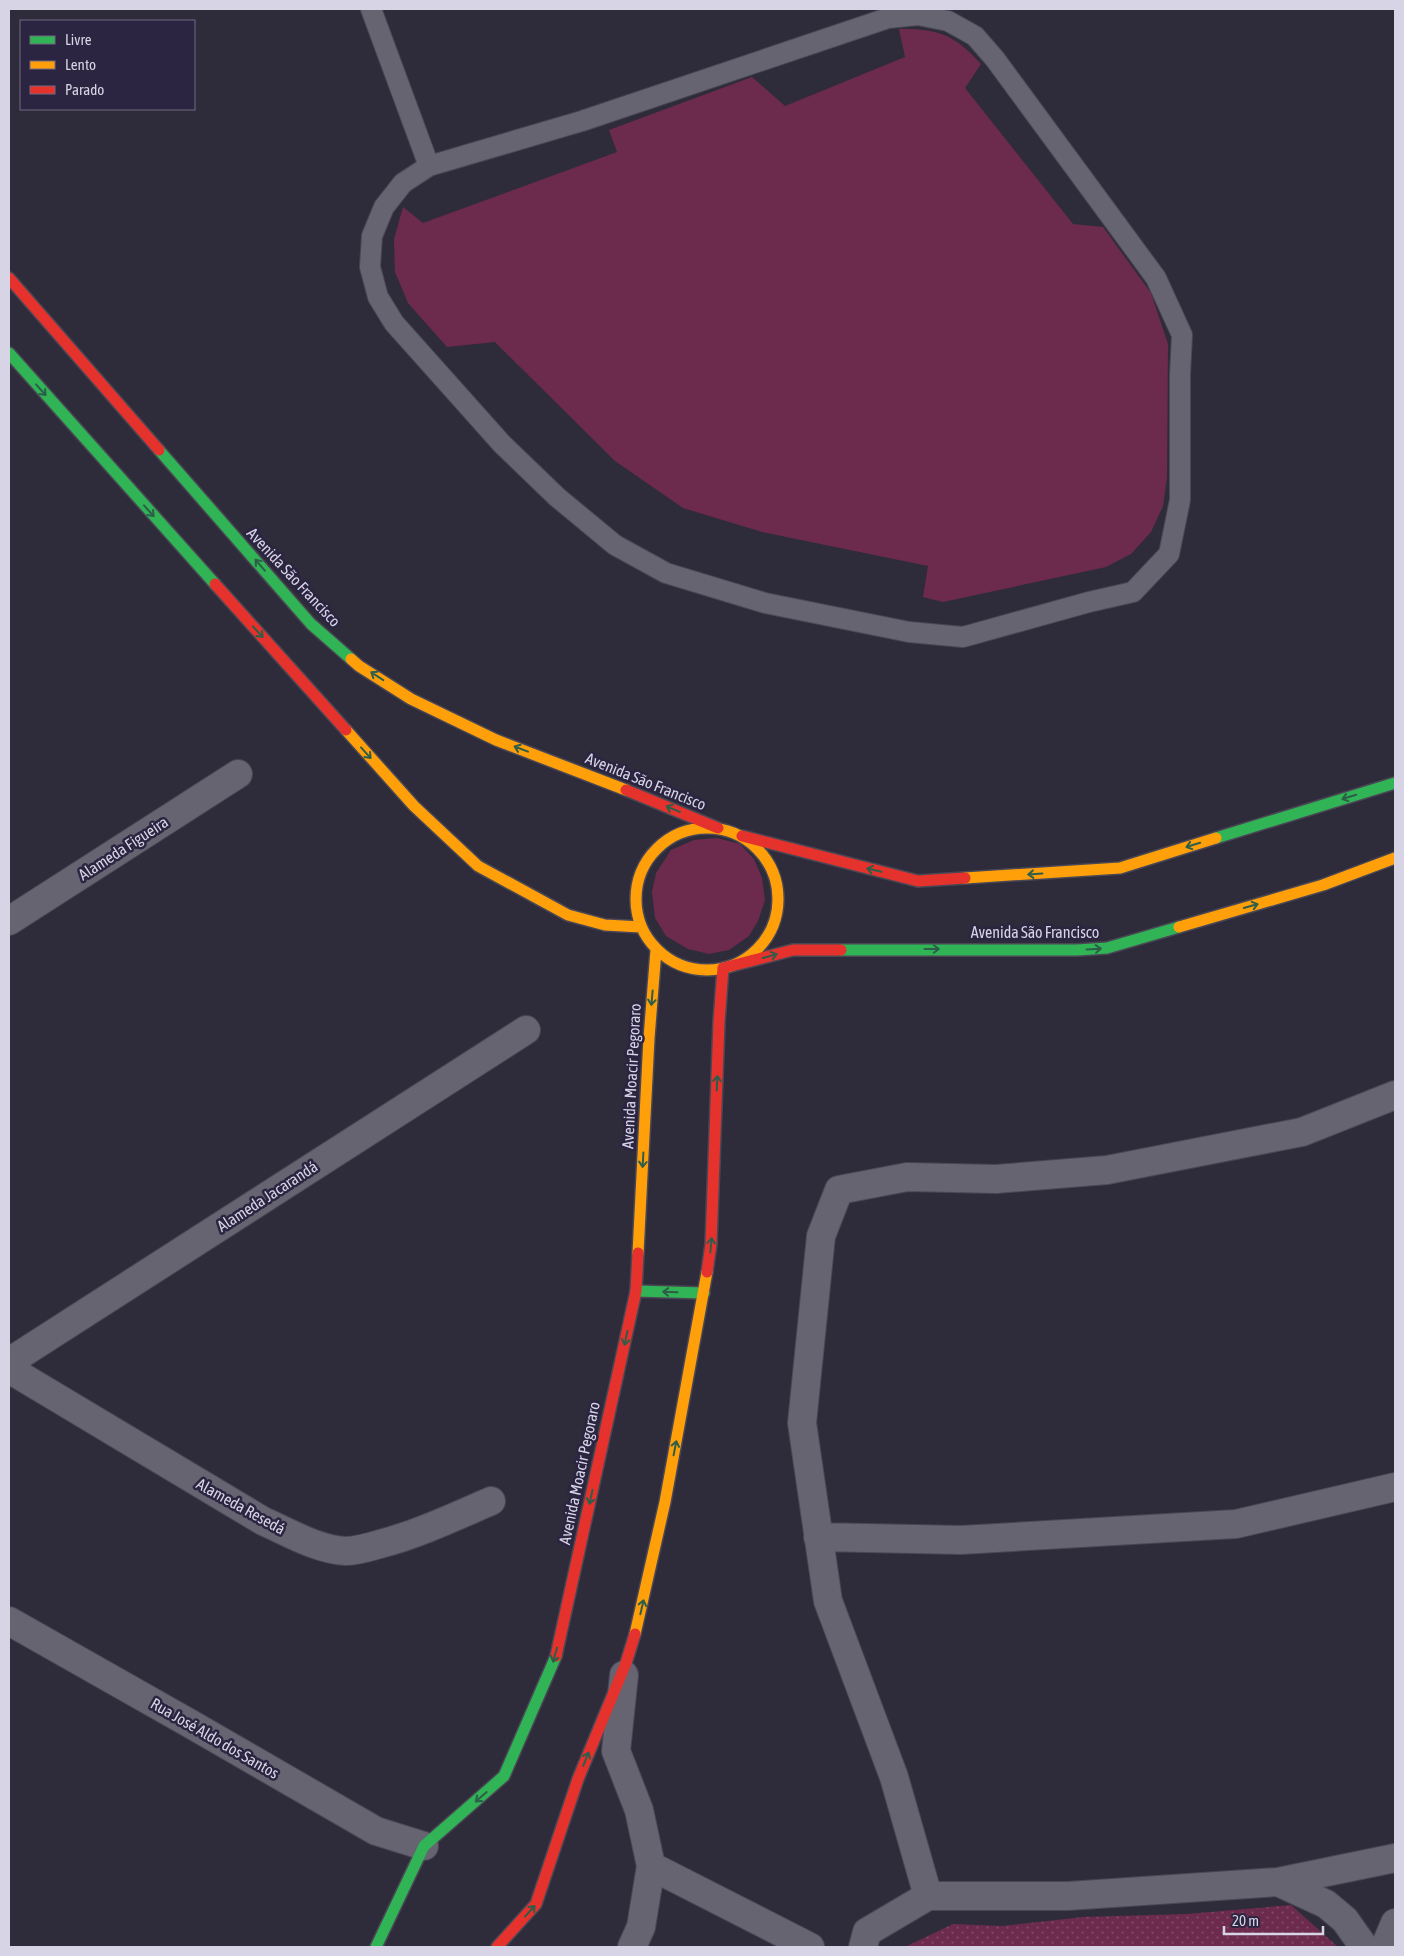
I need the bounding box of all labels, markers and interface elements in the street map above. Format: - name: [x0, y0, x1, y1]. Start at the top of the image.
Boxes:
- legend: [20, 20, 195, 110]
- text: Livre: [65, 31, 92, 48]
- text: Lento: [65, 56, 96, 73]
- text: Parado: [65, 81, 104, 98]
- one-way arrow: [35, 383, 47, 396]
- one-way arrow: [144, 504, 155, 517]
- street label: Avenida São Francisco: [244, 524, 344, 630]
- one-way arrow: [254, 559, 265, 572]
- one-way arrow: [252, 625, 263, 638]
- one-way arrow: [370, 671, 384, 681]
- one-way arrow: [514, 744, 530, 753]
- one-way arrow: [360, 747, 372, 760]
- street label: Avenida São Francisco: [583, 749, 709, 813]
- one-way arrow: [1341, 792, 1357, 802]
- one-way arrow: [666, 804, 681, 813]
- street label: Alameda Figueira: [75, 812, 172, 884]
- one-way arrow: [1186, 841, 1202, 851]
- one-way arrow: [866, 865, 882, 874]
- one-way arrow: [1027, 869, 1043, 878]
- one-way arrow: [1242, 901, 1258, 911]
- street label: Avenida São Francisco: [971, 923, 1099, 941]
- one-way arrow: [924, 944, 940, 954]
- one-way arrow: [1086, 944, 1102, 953]
- one-way arrow: [762, 951, 778, 960]
- one-way arrow: [647, 990, 657, 1006]
- street label: Avenida Moacir Pegoraro: [618, 1003, 645, 1149]
- one-way arrow: [712, 1075, 722, 1091]
- one-way arrow: [638, 1152, 647, 1168]
- street label: Alameda Jacarandá: [213, 1157, 321, 1235]
- one-way arrow: [706, 1237, 715, 1253]
- one-way arrow: [662, 1288, 678, 1297]
- one-way arrow: [620, 1330, 630, 1346]
- street label: Avenida Moacir Pegoraro: [555, 1400, 604, 1546]
- one-way arrow: [671, 1440, 681, 1456]
- street label: Alameda Resedá: [194, 1474, 288, 1538]
- one-way arrow: [586, 1488, 595, 1504]
- one-way arrow: [638, 1600, 647, 1616]
- one-way arrow: [550, 1647, 560, 1663]
- street label: Rua José Aldo dos Santos: [148, 1694, 282, 1782]
- one-way arrow: [583, 1752, 592, 1767]
- one-way arrow: [474, 1791, 487, 1803]
- scale bar: [1224, 1904, 1323, 1936]
- one-way arrow: [524, 1905, 536, 1918]
- text: 20 m: [1232, 1912, 1259, 1929]

